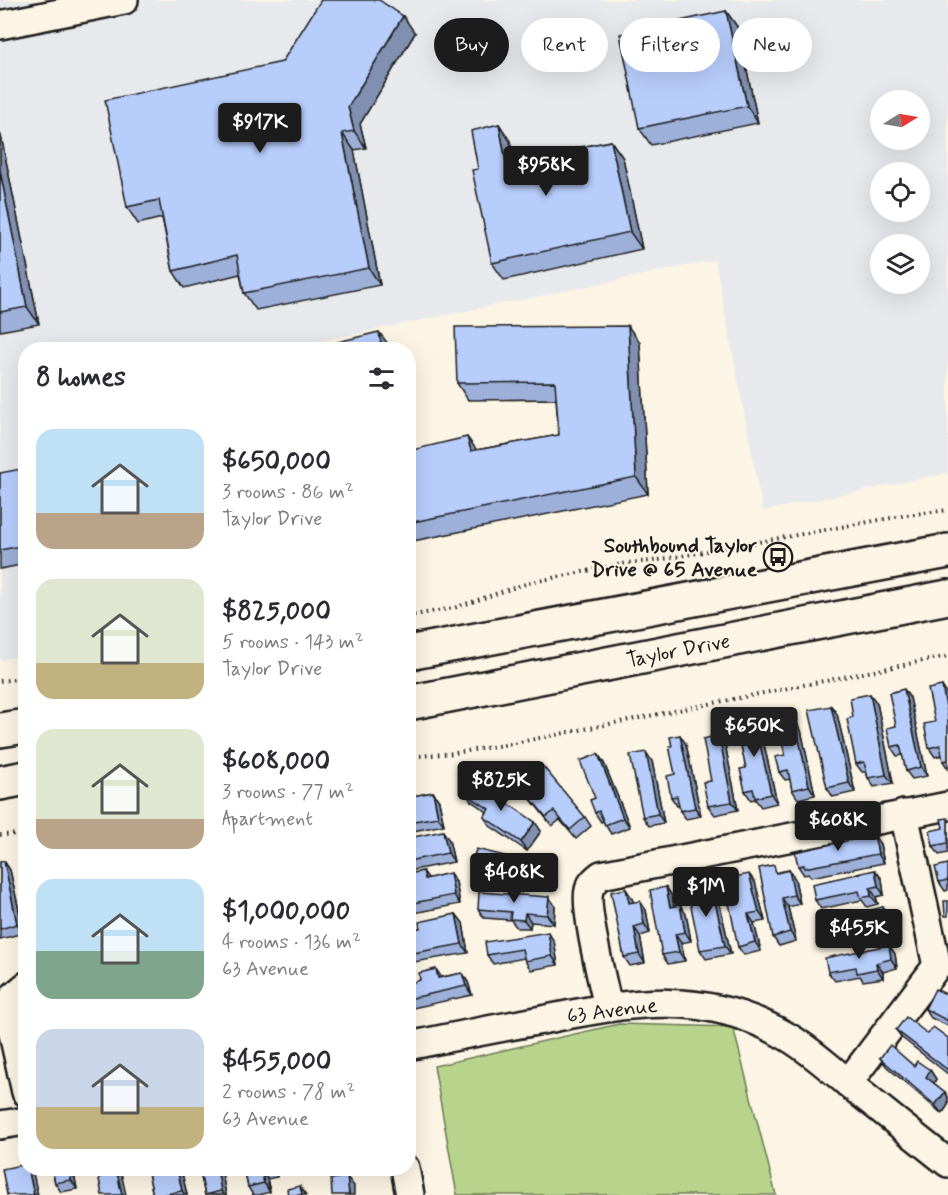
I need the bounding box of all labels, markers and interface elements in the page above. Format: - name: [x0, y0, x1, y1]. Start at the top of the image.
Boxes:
- chip: Buy: [434, 18, 509, 72]
- chip: Rent: [521, 18, 608, 72]
- chip: Filters: [620, 18, 720, 72]
- chip: New: [732, 18, 812, 72]
- north arrow: [870, 90, 930, 150]
- map controls: [870, 90, 930, 294]
- pin: $917K: [218, 103, 302, 154]
- text: $917K: [232, 109, 288, 136]
- pin: $958K: [504, 146, 588, 197]
- text: $958K: [517, 152, 575, 179]
- button: locate: [870, 162, 930, 222]
- button: layers: [870, 234, 930, 294]
- text: 8 homes: [36, 361, 126, 395]
- icon: filters: [365, 362, 398, 395]
- text: $650,000: [222, 445, 331, 479]
- icon: home: [84, 453, 156, 525]
- text: 3 rooms · 86 m²: [222, 479, 354, 506]
- text: Taylor Drive: [222, 506, 322, 533]
- place label: Southbound Taylor Drive @ 65 Avenue: [591, 532, 758, 584]
- bus stop icon: Southbound Taylor Drive @ 65 Avenue: [762, 541, 794, 573]
- text: $825,000: [222, 595, 331, 629]
- icon: home: [84, 603, 156, 675]
- street label: Taylor Drive: [624, 627, 733, 675]
- text: 5 rooms · 143 m²: [222, 629, 364, 656]
- text: Taylor Drive: [222, 656, 322, 683]
- pin: $650K: [712, 707, 796, 758]
- text: $650K: [725, 713, 783, 740]
- text: $608,000: [222, 745, 330, 779]
- icon: home: [84, 753, 156, 825]
- pin: $825K: [459, 761, 543, 812]
- text: $825K: [472, 767, 530, 794]
- text: 3 rooms · 77 m²: [222, 779, 354, 806]
- pin: $608K: [796, 801, 880, 852]
- text: Apartment: [222, 806, 313, 833]
- text: $608K: [809, 807, 867, 834]
- pin: $408K: [472, 853, 556, 904]
- text: $408K: [484, 859, 544, 886]
- pin: $1M: [677, 867, 735, 918]
- text: $1M: [687, 873, 725, 900]
- text: $1,000,000: [222, 895, 350, 929]
- icon: home: [84, 903, 156, 975]
- pin: $455K: [817, 909, 901, 960]
- text: $455K: [829, 915, 889, 942]
- text: 4 rooms · 136 m²: [222, 929, 361, 956]
- text: 63 Avenue: [222, 956, 309, 983]
- street label: 63 Avenue: [565, 992, 659, 1030]
- text: $455,000: [222, 1045, 331, 1079]
- icon: home: [84, 1053, 156, 1125]
- text: 2 rooms · 78 m²: [222, 1079, 355, 1106]
- text: 63 Avenue: [222, 1106, 309, 1133]

